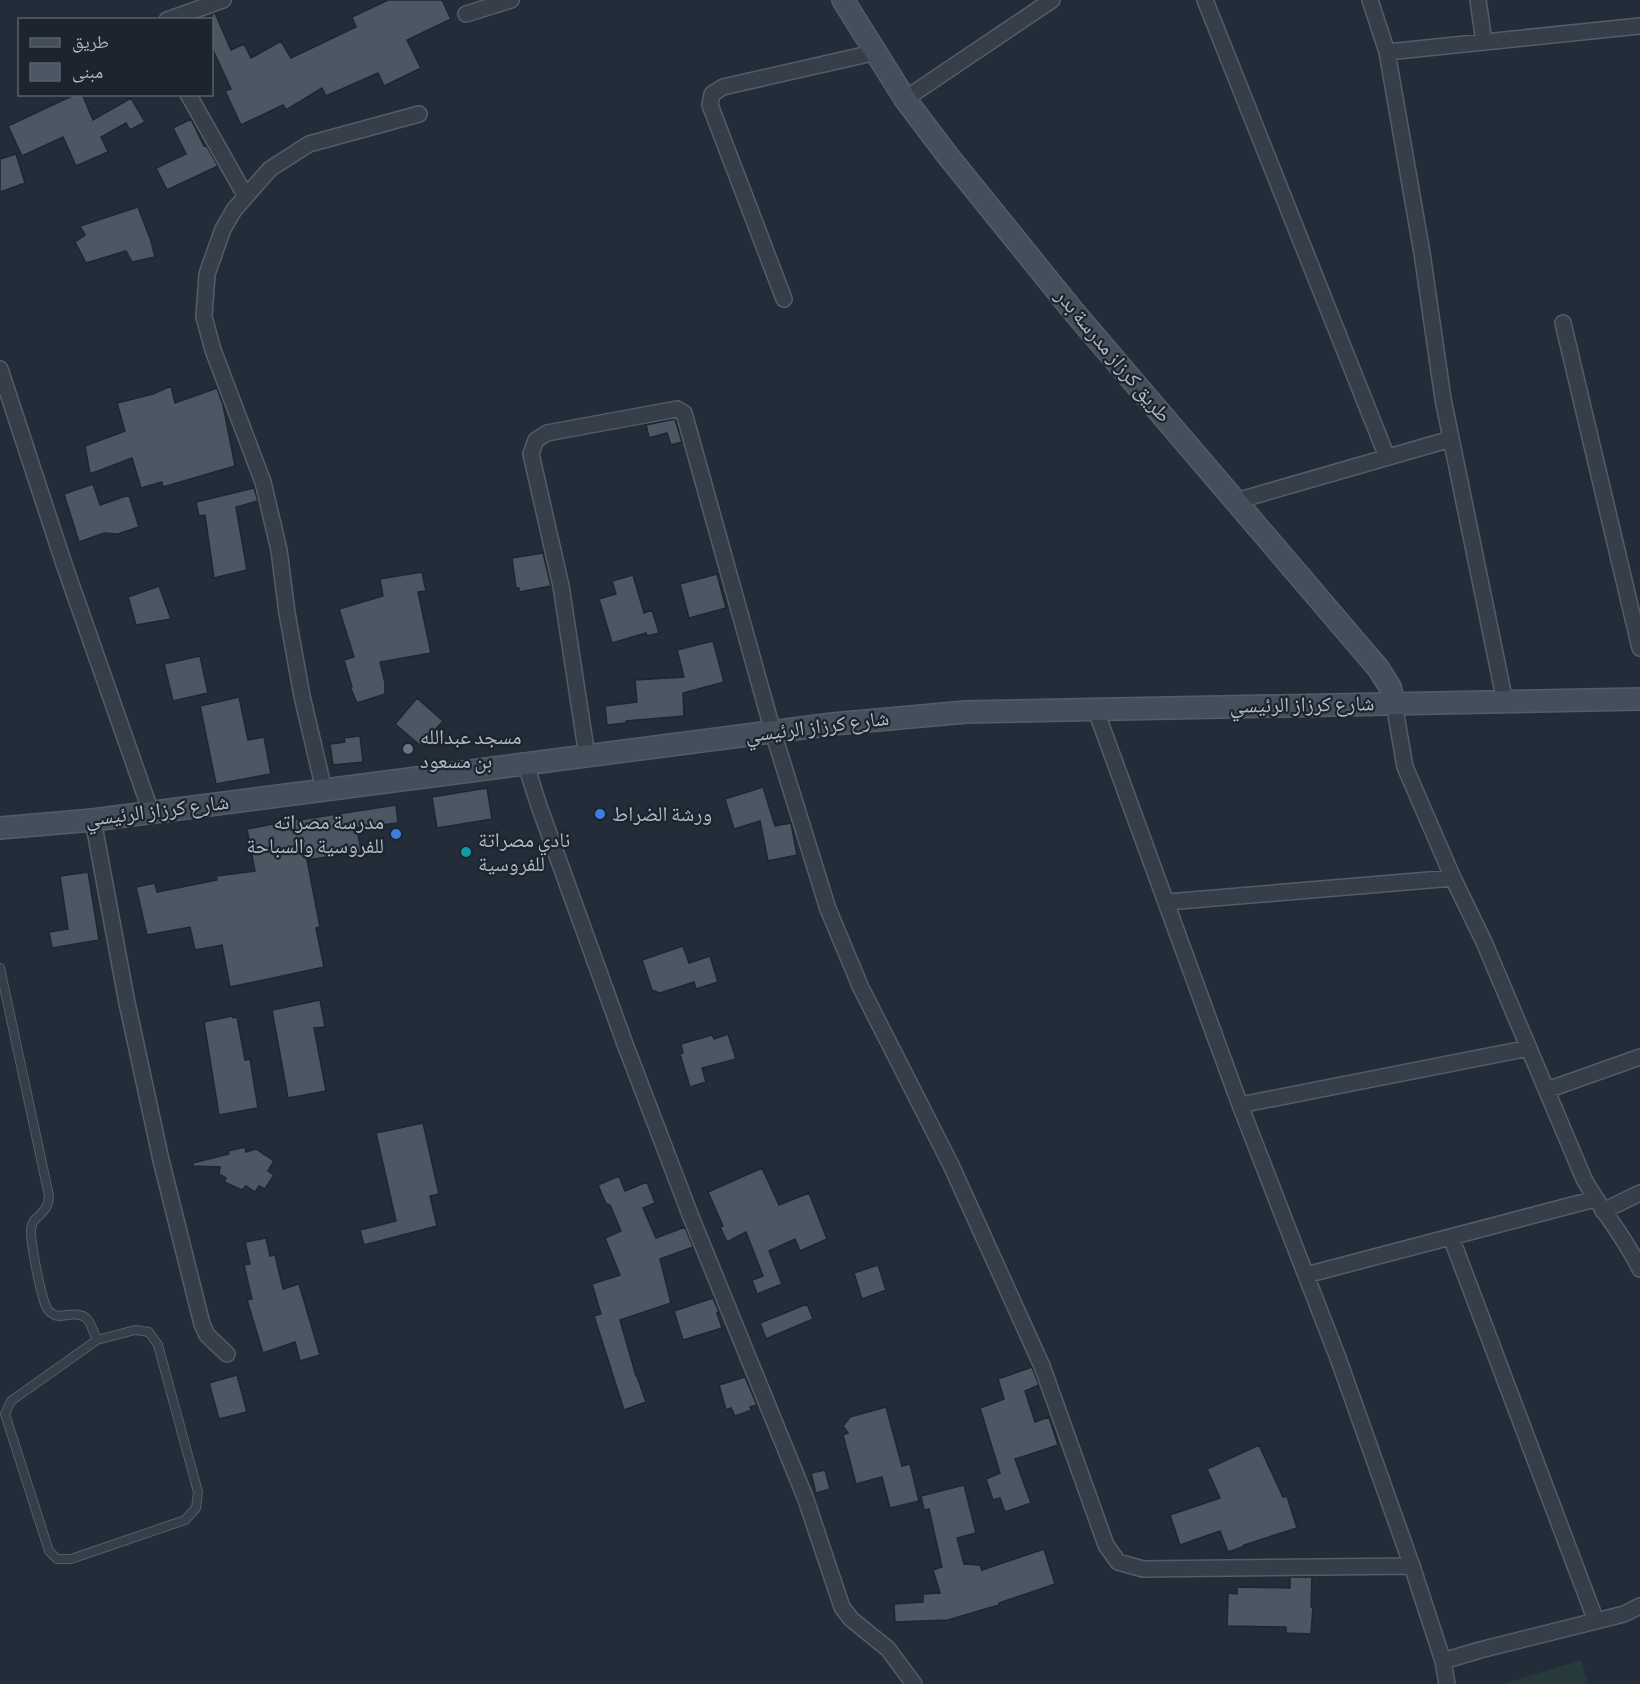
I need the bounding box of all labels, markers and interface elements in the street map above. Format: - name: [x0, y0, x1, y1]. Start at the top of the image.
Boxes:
- legend: [18, 18, 213, 96]
- text: طريق: [72, 34, 109, 53]
- text: مبنى: [72, 64, 103, 83]
- street label: طريق كرزاز مدرسة بدر: [1049, 285, 1175, 428]
- street label: شارع كرزاز الرئيسي: [1229, 693, 1375, 722]
- street label: شارع كرزاز الرئيسي: [744, 708, 891, 752]
- place label: مسجد عبدالله بن مسعود: [420, 727, 522, 774]
- marker: مسجد عبدالله بن مسعود: [401, 742, 415, 756]
- street label: شارع كرزاز الرئيسي: [84, 792, 231, 836]
- place label: ورشة الضراط: [612, 804, 712, 825]
- marker: ورشة الضراط: [593, 807, 607, 821]
- place label: مدرسة مصراته للفروسية والسباحة: [246, 812, 384, 857]
- marker: مدرسة مصراته للفروسية والسباحة: [389, 827, 403, 841]
- place label: نادي مصراتة للفروسية: [478, 830, 570, 875]
- marker: نادي مصراتة للفروسية: [459, 845, 473, 859]

